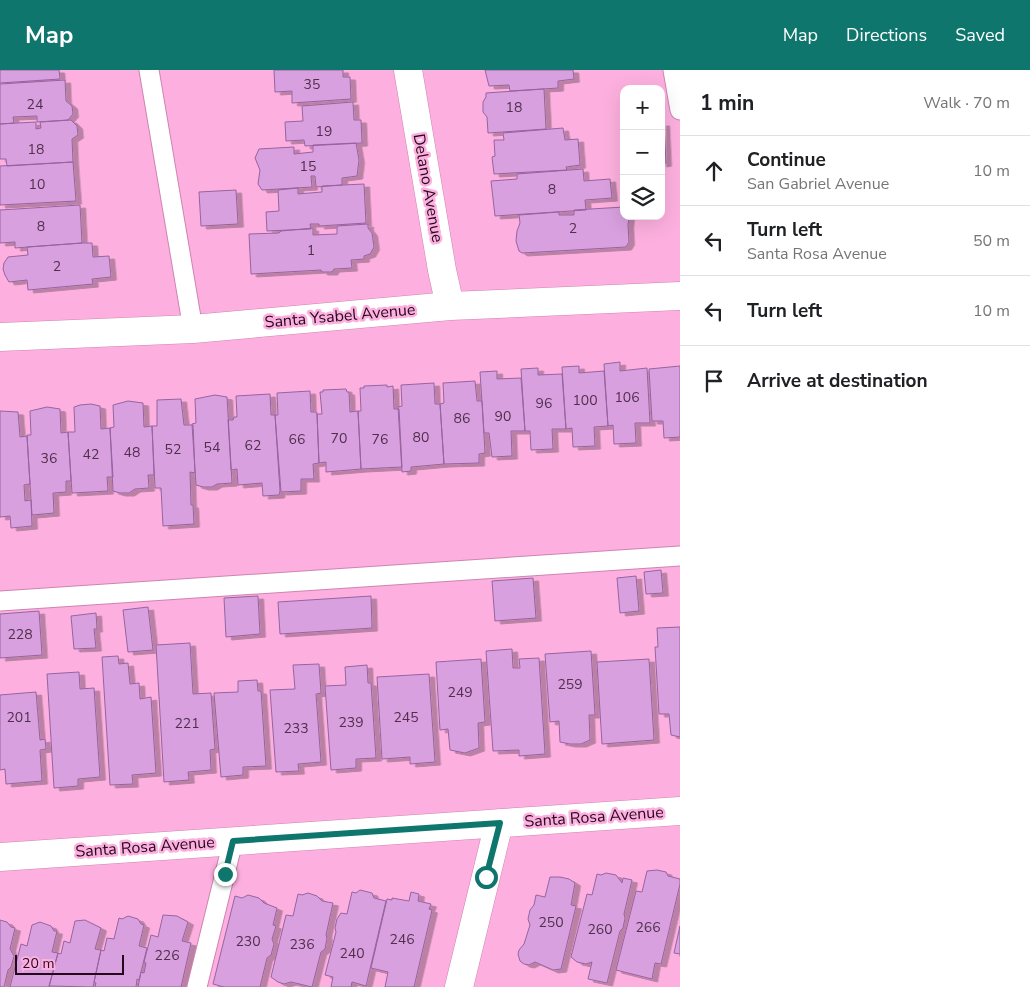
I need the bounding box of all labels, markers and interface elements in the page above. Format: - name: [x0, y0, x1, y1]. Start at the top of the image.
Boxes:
- text: Map: [25, 19, 73, 51]
- text: Map: [783, 23, 818, 47]
- text: Directions: [846, 23, 927, 47]
- text: Saved: [955, 23, 1005, 47]
- house number: 35: [304, 75, 320, 94]
- map controls: [620, 85, 665, 220]
- button: +: [620, 85, 665, 130]
- text: 1 min: [700, 89, 754, 117]
- text: Walk · 70 m: [923, 92, 1010, 114]
- house number: 24: [27, 95, 43, 114]
- house number: 18: [506, 98, 522, 117]
- house number: 19: [316, 122, 332, 141]
- button: −: [620, 130, 665, 175]
- street label: Delano Avenue: [408, 132, 448, 244]
- house number: 18: [28, 140, 44, 159]
- text: Continue: [747, 147, 826, 173]
- house number: 15: [300, 157, 316, 176]
- icon: ahead: [700, 157, 728, 185]
- text: 10 m: [973, 160, 1010, 182]
- text: San Gabriel Avenue: [747, 173, 889, 195]
- house number: 10: [29, 175, 45, 194]
- button: layers: [620, 175, 665, 220]
- house number: 8: [548, 180, 556, 199]
- house number: 8: [37, 217, 45, 236]
- text: Turn left: [747, 217, 822, 243]
- house number: 2: [569, 219, 577, 238]
- icon: left: [700, 227, 728, 255]
- text: 50 m: [973, 230, 1010, 252]
- house number: 1: [307, 241, 315, 260]
- text: Santa Rosa Avenue: [747, 243, 887, 265]
- house number: 2: [53, 257, 61, 276]
- icon: left: [700, 297, 728, 325]
- street label: Santa Ysabel Avenue: [264, 298, 416, 334]
- text: Turn left: [747, 298, 822, 324]
- text: 10 m: [973, 300, 1010, 322]
- icon: arrive: [700, 367, 728, 395]
- text: Arrive at destination: [747, 368, 928, 394]
- house number: 106: [614, 388, 640, 407]
- house number: 100: [572, 391, 598, 410]
- house number: 96: [536, 394, 552, 413]
- house number: 90: [495, 407, 511, 426]
- house number: 86: [454, 409, 470, 428]
- house number: 80: [413, 428, 429, 447]
- house number: 70: [331, 429, 347, 448]
- house number: 66: [289, 430, 305, 449]
- house number: 76: [372, 430, 388, 449]
- house number: 62: [245, 436, 261, 455]
- house number: 54: [204, 438, 220, 457]
- house number: 52: [165, 440, 181, 459]
- house number: 48: [124, 443, 140, 462]
- house number: 42: [83, 445, 99, 464]
- house number: 36: [41, 449, 57, 468]
- house number: 228: [7, 625, 33, 644]
- house number: 259: [557, 675, 583, 694]
- house number: 249: [447, 683, 473, 702]
- house number: 201: [6, 708, 32, 727]
- house number: 245: [393, 708, 419, 727]
- house number: 239: [338, 713, 364, 732]
- house number: 221: [174, 714, 200, 733]
- house number: 233: [283, 719, 309, 738]
- street label: Santa Rosa Avenue: [524, 801, 664, 833]
- street label: Santa Rosa Avenue: [75, 831, 215, 863]
- route end: [214, 863, 237, 886]
- route start: [475, 866, 498, 889]
- house number: 250: [538, 913, 564, 932]
- house number: 266: [635, 918, 661, 937]
- house number: 260: [587, 920, 613, 939]
- house number: 246: [389, 930, 415, 949]
- house number: 230: [235, 932, 261, 951]
- house number: 236: [289, 935, 315, 954]
- house number: 240: [339, 944, 365, 963]
- house number: 226: [154, 946, 180, 965]
- scale bar: [15, 952, 124, 975]
- text: 20 m: [22, 954, 54, 973]

